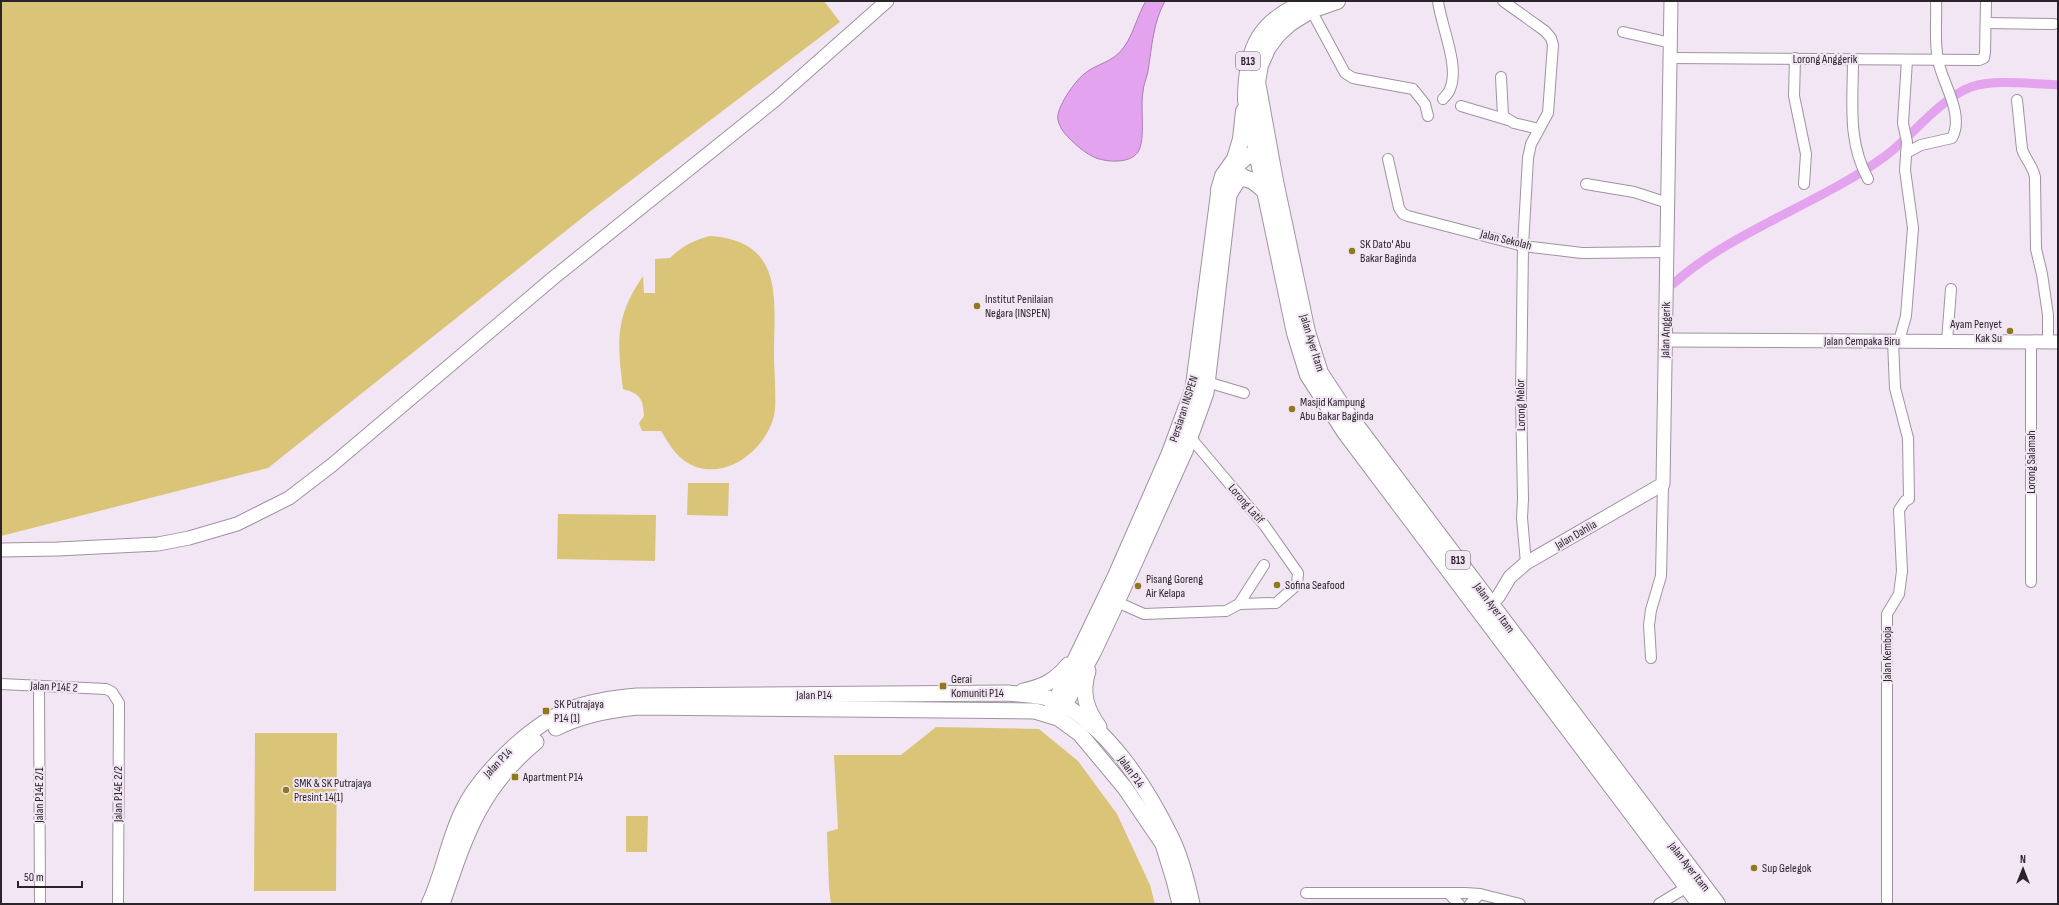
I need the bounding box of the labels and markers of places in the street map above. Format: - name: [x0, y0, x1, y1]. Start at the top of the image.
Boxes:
- place label: SK Dato' Abu Bakar Baginda: [1360, 237, 1417, 266]
- marker: SK Dato' Abu Bakar Baginda: [1347, 246, 1357, 256]
- place label: Institut Penilaian Negara (INSPEN): [985, 292, 1053, 321]
- marker: Institut Penilaian Negara (INSPEN): [972, 301, 982, 311]
- place label: Ayam Penyet Kak Su: [1949, 317, 2002, 346]
- marker: Ayam Penyet Kak Su: [2005, 326, 2015, 336]
- place label: Masjid Kampung Abu Bakar Baginda: [1299, 395, 1374, 424]
- marker: Masjid Kampung Abu Bakar Baginda: [1287, 404, 1297, 414]
- place label: Pisang Goreng Air Kelapa: [1145, 572, 1203, 601]
- place label: Sofina Seafood: [1285, 578, 1345, 593]
- marker: Sofina Seafood: [1272, 580, 1282, 590]
- marker: Pisang Goreng Air Kelapa: [1133, 581, 1143, 591]
- place label: Gerai Komuniti P14: [951, 672, 1004, 701]
- marker: Gerai Komuniti P14: [938, 681, 948, 691]
- place label: SK Putrajaya P14 (1): [554, 697, 604, 726]
- marker: SK Putrajaya P14 (1): [541, 706, 551, 716]
- place label: Apartment P14: [522, 770, 583, 785]
- marker: Apartment P14: [510, 772, 520, 782]
- place label: SMK & SK Putrajaya Presint 14(1): [294, 776, 372, 805]
- marker: SMK & SK Putrajaya Presint 14(1): [281, 785, 291, 795]
- place label: Sup Gelegok: [1762, 861, 1812, 876]
- marker: Sup Gelegok: [1749, 863, 1759, 873]

